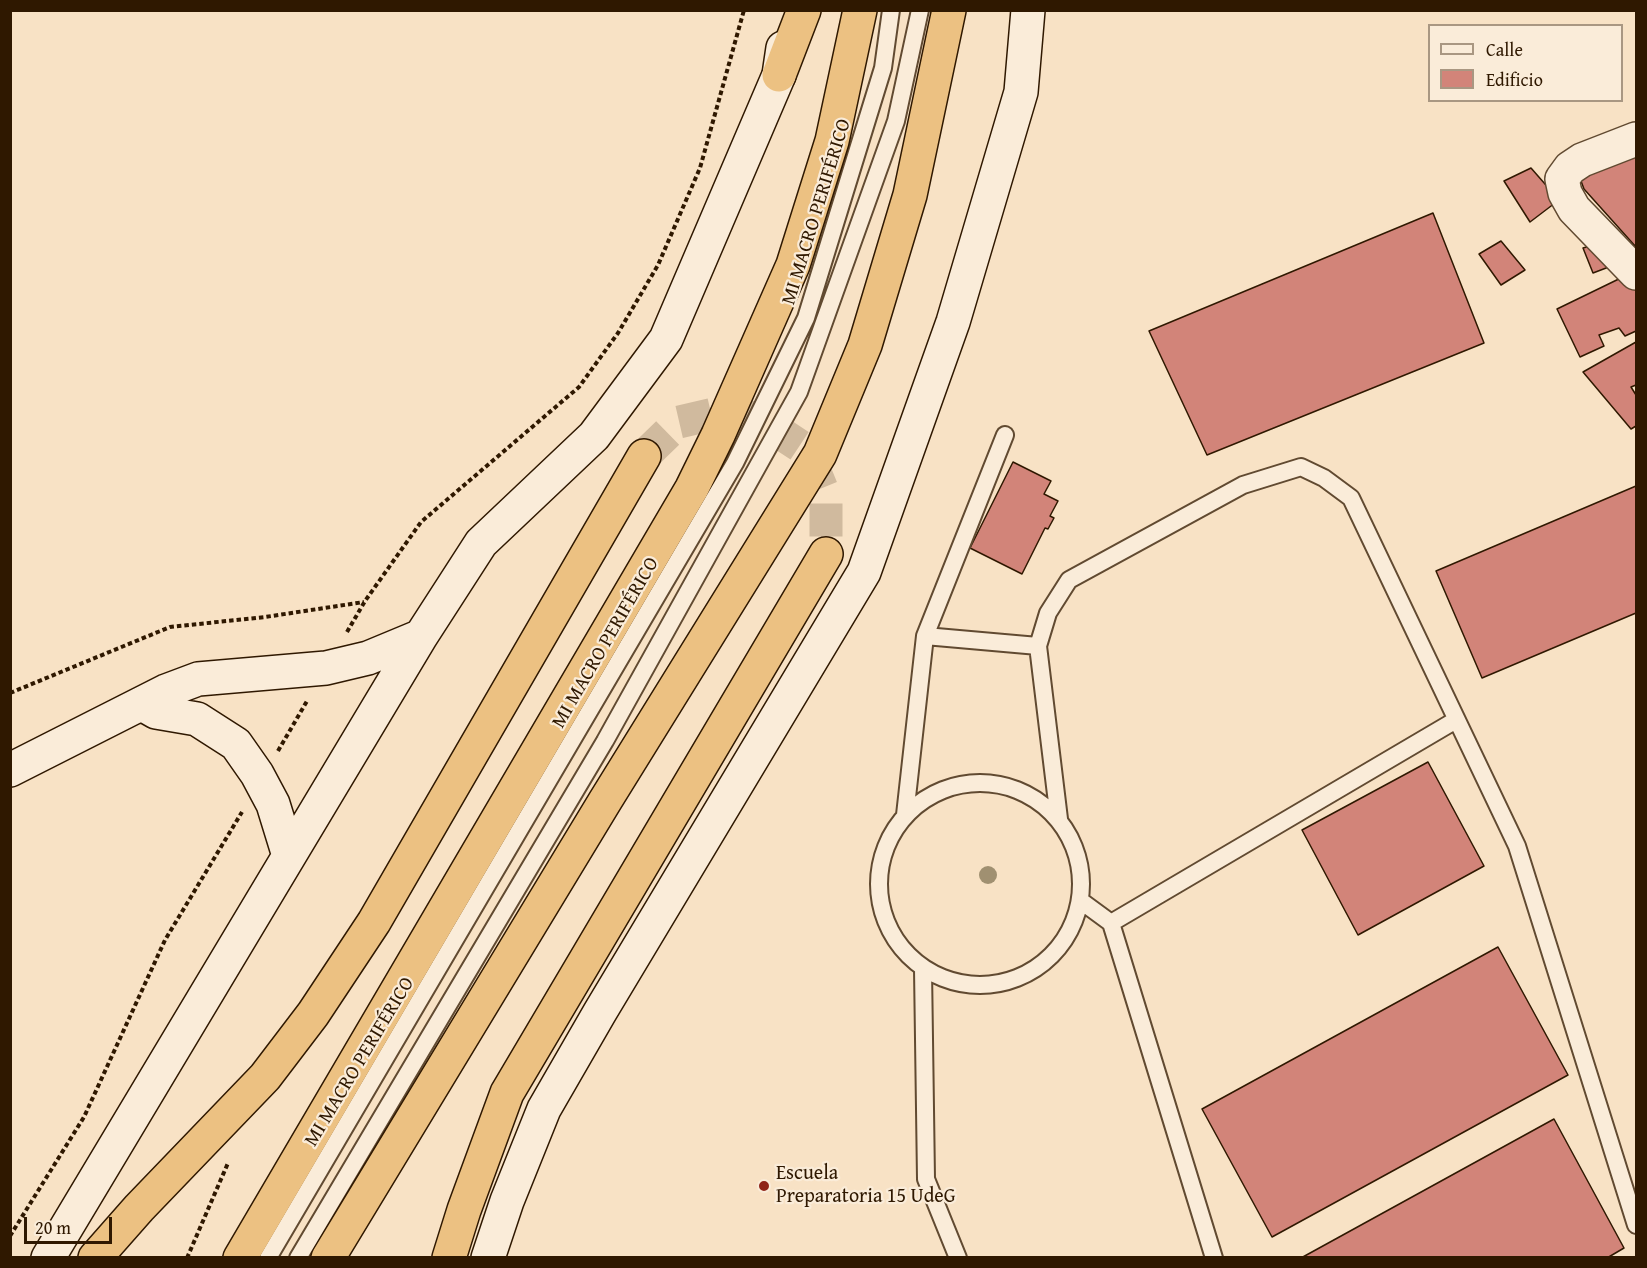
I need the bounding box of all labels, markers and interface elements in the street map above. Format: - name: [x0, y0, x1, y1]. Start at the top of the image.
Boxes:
- legend: [1428, 24, 1623, 102]
- text: Calle: [1486, 36, 1523, 63]
- text: Edificio: [1486, 66, 1543, 93]
- street label: MI MACRO PERIFÉRICO: [777, 116, 857, 308]
- street label: MI MACRO PERIFÉRICO: [547, 553, 665, 733]
- street label: MI MACRO PERIFÉRICO: [300, 973, 420, 1151]
- place label: Escuela Preparatoria 15 UdeG: [776, 1162, 955, 1209]
- marker: Escuela Preparatoria 15 UdeG: [757, 1179, 771, 1193]
- scale bar: [27, 1205, 116, 1243]
- text: 20 m: [35, 1214, 71, 1241]

